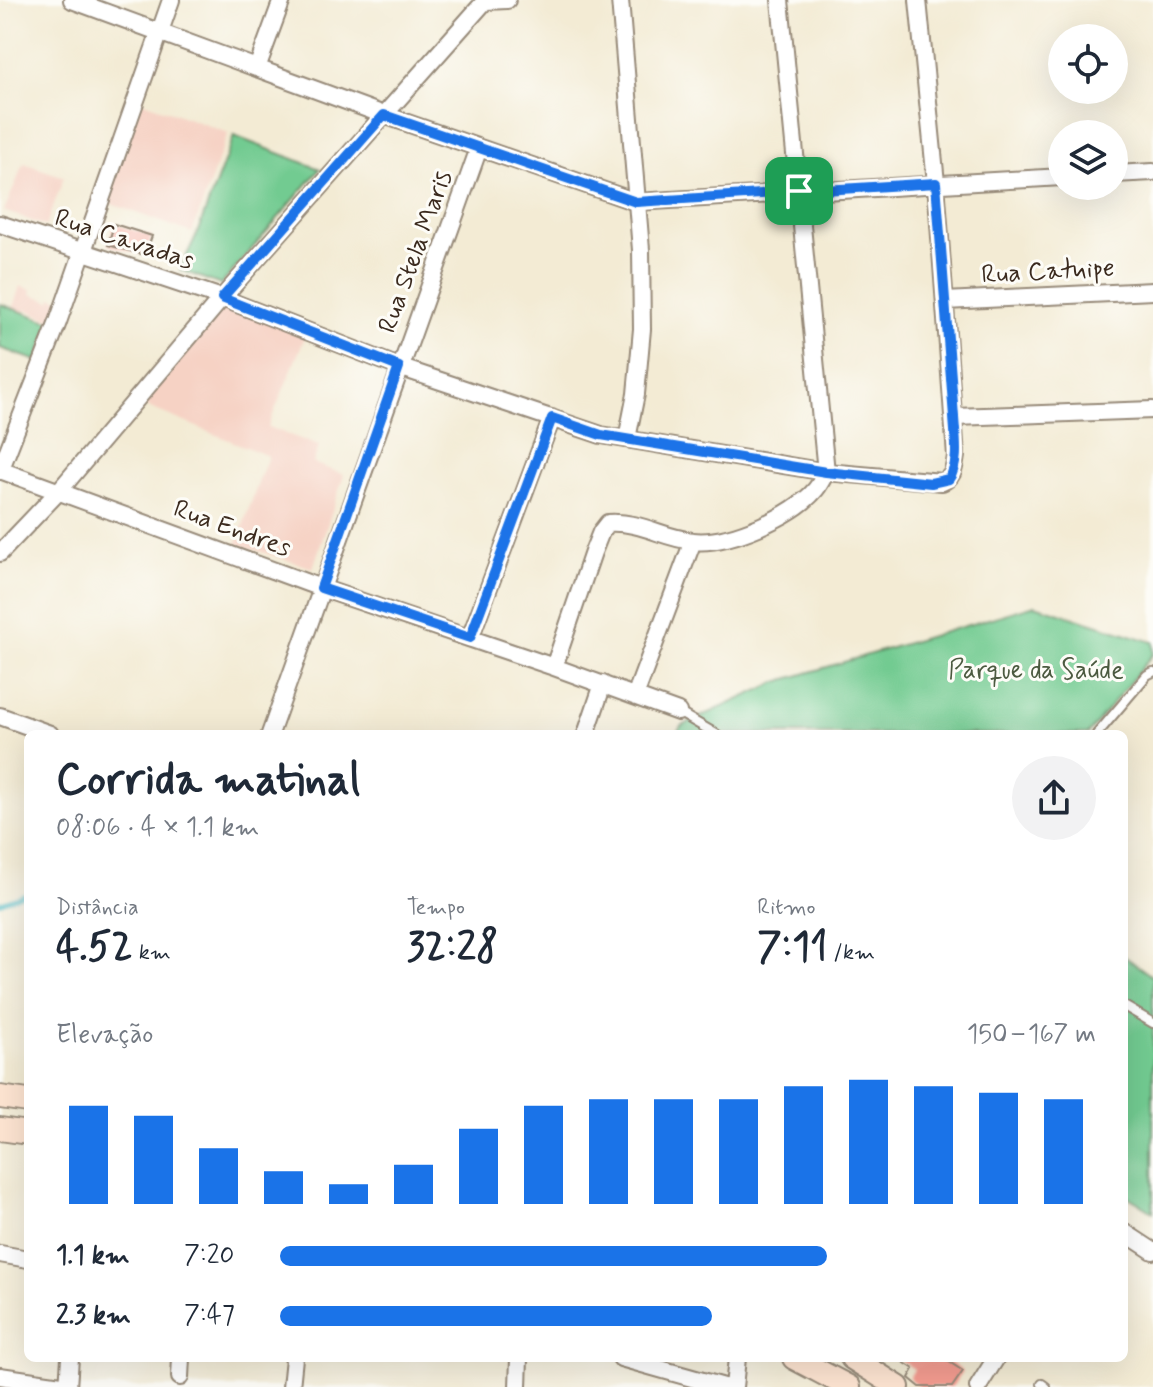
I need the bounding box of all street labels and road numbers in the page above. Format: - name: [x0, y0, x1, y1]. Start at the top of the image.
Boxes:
- street label: Rua Stela Maris: [371, 166, 461, 338]
- street label: Rua Cavadas: [50, 202, 198, 278]
- street label: Rua Catuipe: [980, 252, 1116, 292]
- street label: Rua Endres: [169, 492, 295, 566]

